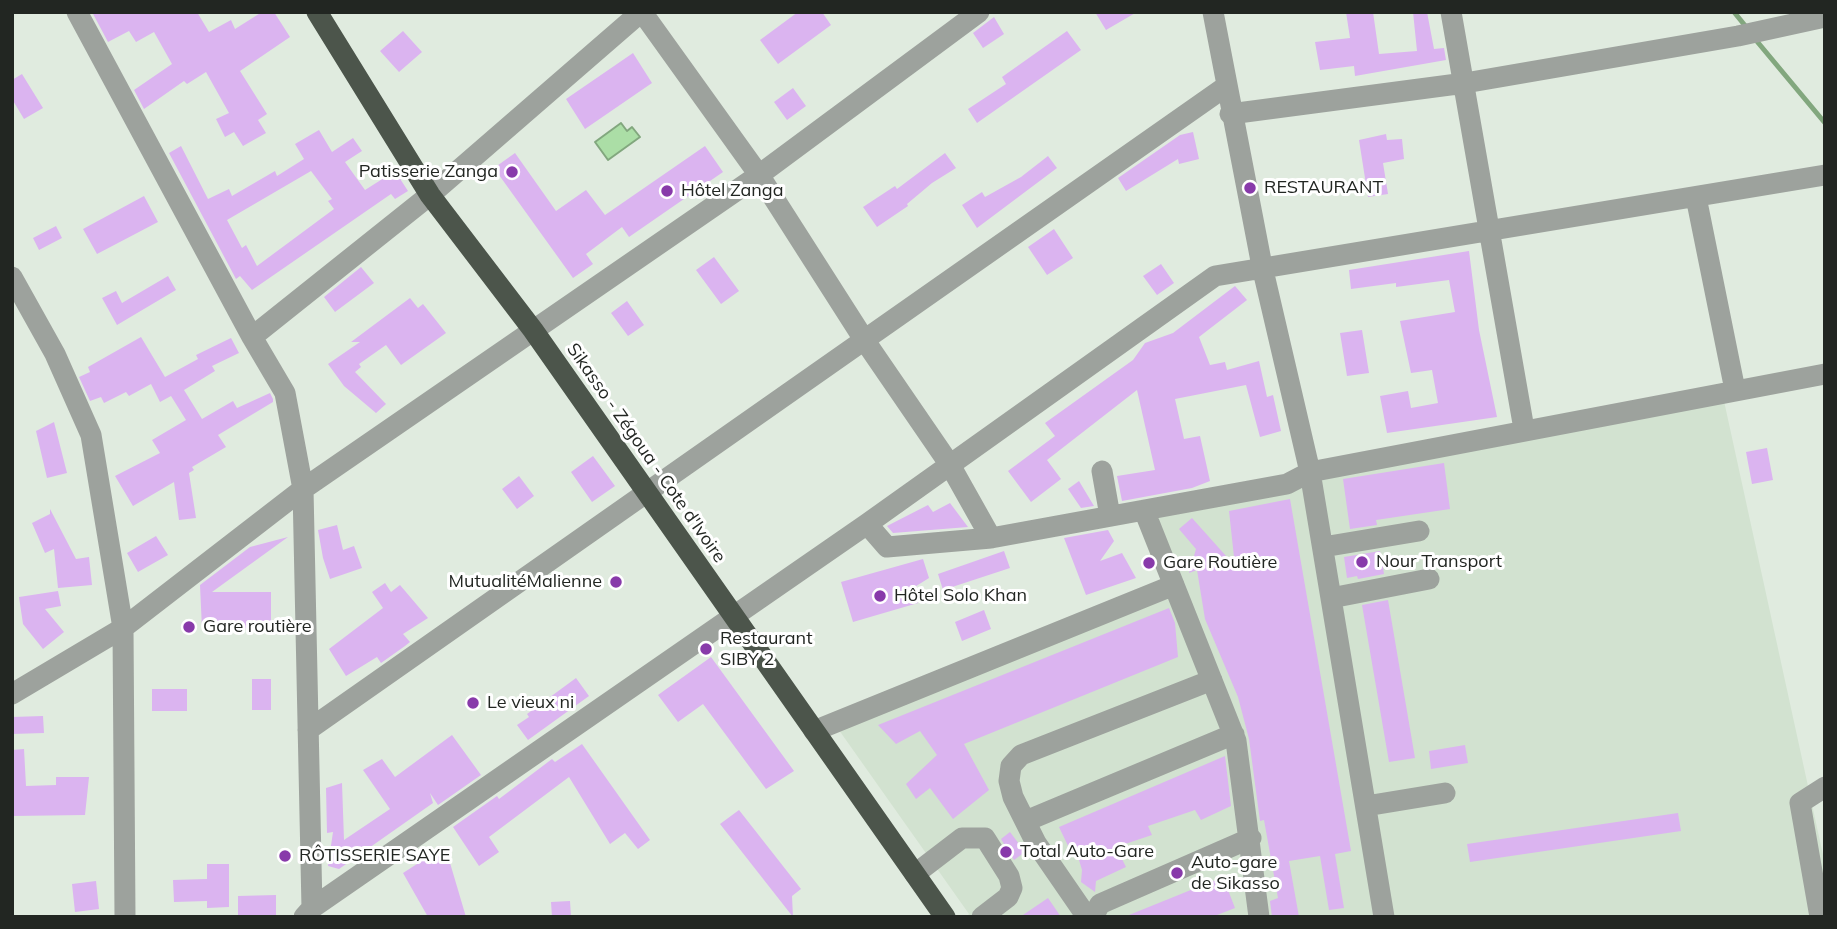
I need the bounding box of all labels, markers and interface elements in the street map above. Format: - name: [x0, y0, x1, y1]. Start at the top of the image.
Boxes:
- place label: Patisserie Zanga: [359, 161, 498, 183]
- marker: Patisserie Zanga: [504, 164, 520, 180]
- place label: RESTAURANT: [1264, 177, 1383, 199]
- place label: Hôtel Zanga: [681, 180, 784, 202]
- marker: RESTAURANT: [1242, 180, 1258, 196]
- marker: Hôtel Zanga: [659, 183, 675, 199]
- street label: Sikasso - Zégoua - Cote d'Ivoire: [562, 339, 730, 567]
- place label: Nour Transport: [1376, 551, 1502, 573]
- place label: Gare Routière: [1163, 552, 1277, 574]
- marker: Nour Transport: [1354, 554, 1370, 570]
- marker: Gare Routière: [1141, 555, 1157, 571]
- place label: MutualitéMalienne: [449, 571, 602, 593]
- marker: MutualitéMalienne: [608, 574, 624, 590]
- place label: Hôtel Solo Khan: [894, 585, 1027, 607]
- marker: Hôtel Solo Khan: [872, 588, 888, 604]
- place label: Gare routière: [203, 616, 312, 638]
- marker: Gare routière: [181, 619, 197, 635]
- place label: Restaurant SIBY 2: [720, 628, 812, 670]
- marker: Restaurant SIBY 2: [698, 641, 714, 657]
- place label: Le vieux ni: [487, 692, 574, 714]
- marker: Le vieux ni: [465, 695, 481, 711]
- place label: Total Auto-Gare: [1020, 841, 1154, 863]
- marker: Total Auto-Gare: [998, 844, 1014, 860]
- place label: RÔTISSERIE SAYE: [299, 845, 450, 867]
- marker: RÔTISSERIE SAYE: [277, 848, 293, 864]
- place label: Auto-gare de Sikasso: [1191, 852, 1280, 894]
- marker: Auto-gare de Sikasso: [1169, 865, 1185, 881]

